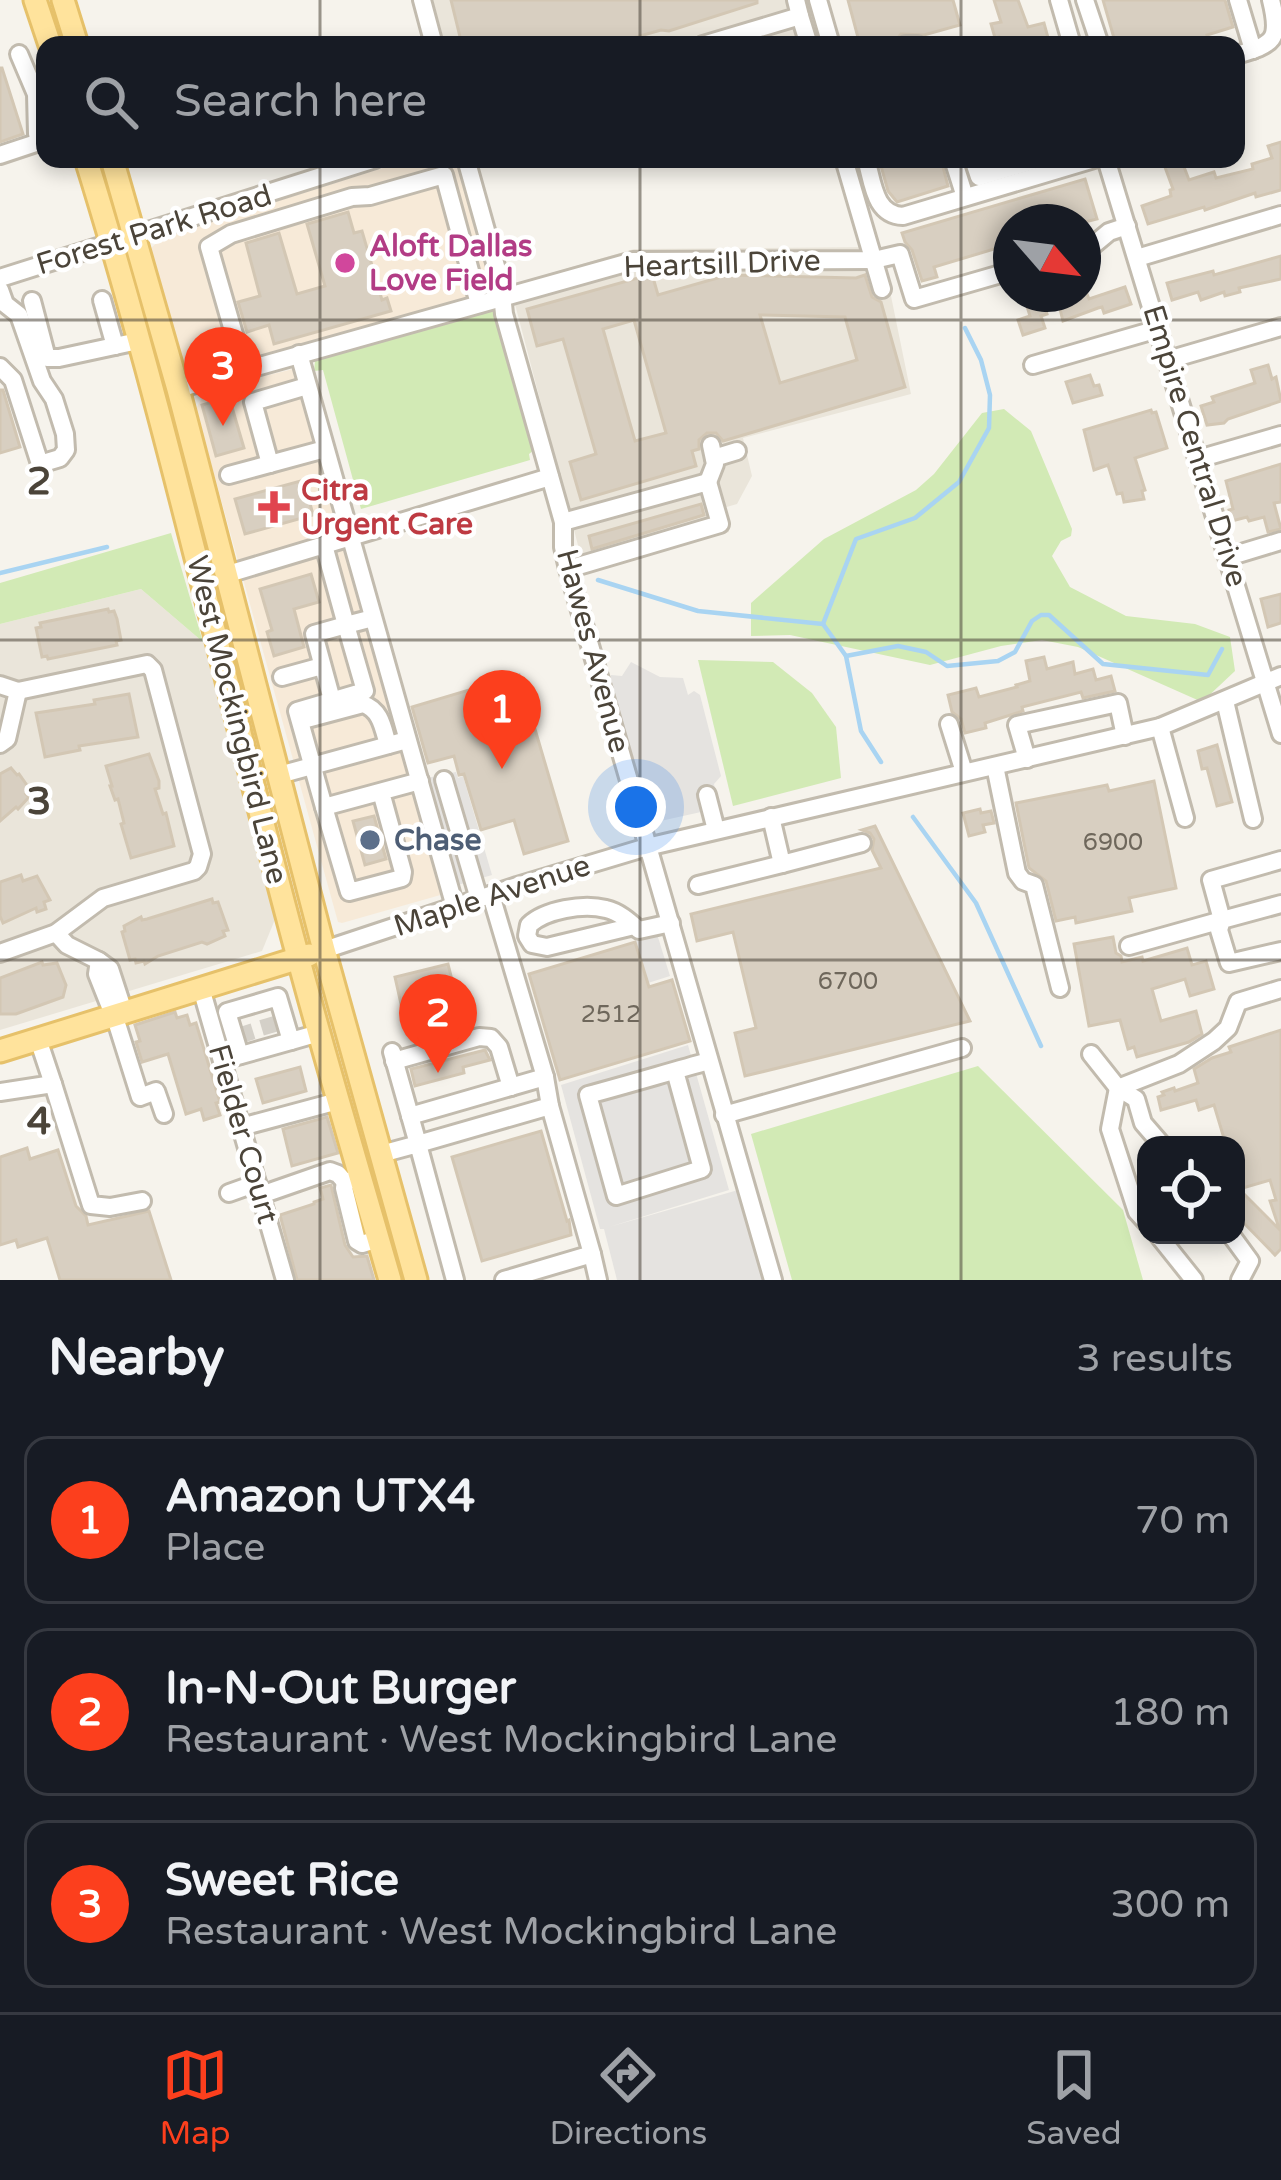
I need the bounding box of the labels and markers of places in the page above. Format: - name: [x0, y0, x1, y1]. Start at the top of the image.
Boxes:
- place label: Aloft Dallas Love Field: [369, 228, 532, 299]
- marker: Aloft Dallas Love Field: [332, 250, 358, 276]
- pin: 3: [184, 327, 262, 426]
- place label: Citra Urgent Care: [301, 472, 473, 543]
- marker: Citra Urgent Care: [258, 491, 290, 523]
- pin: 1: [463, 670, 541, 769]
- place label: Chase: [394, 822, 481, 859]
- marker: Chase: [357, 827, 383, 853]
- pin: 2: [399, 974, 477, 1073]

